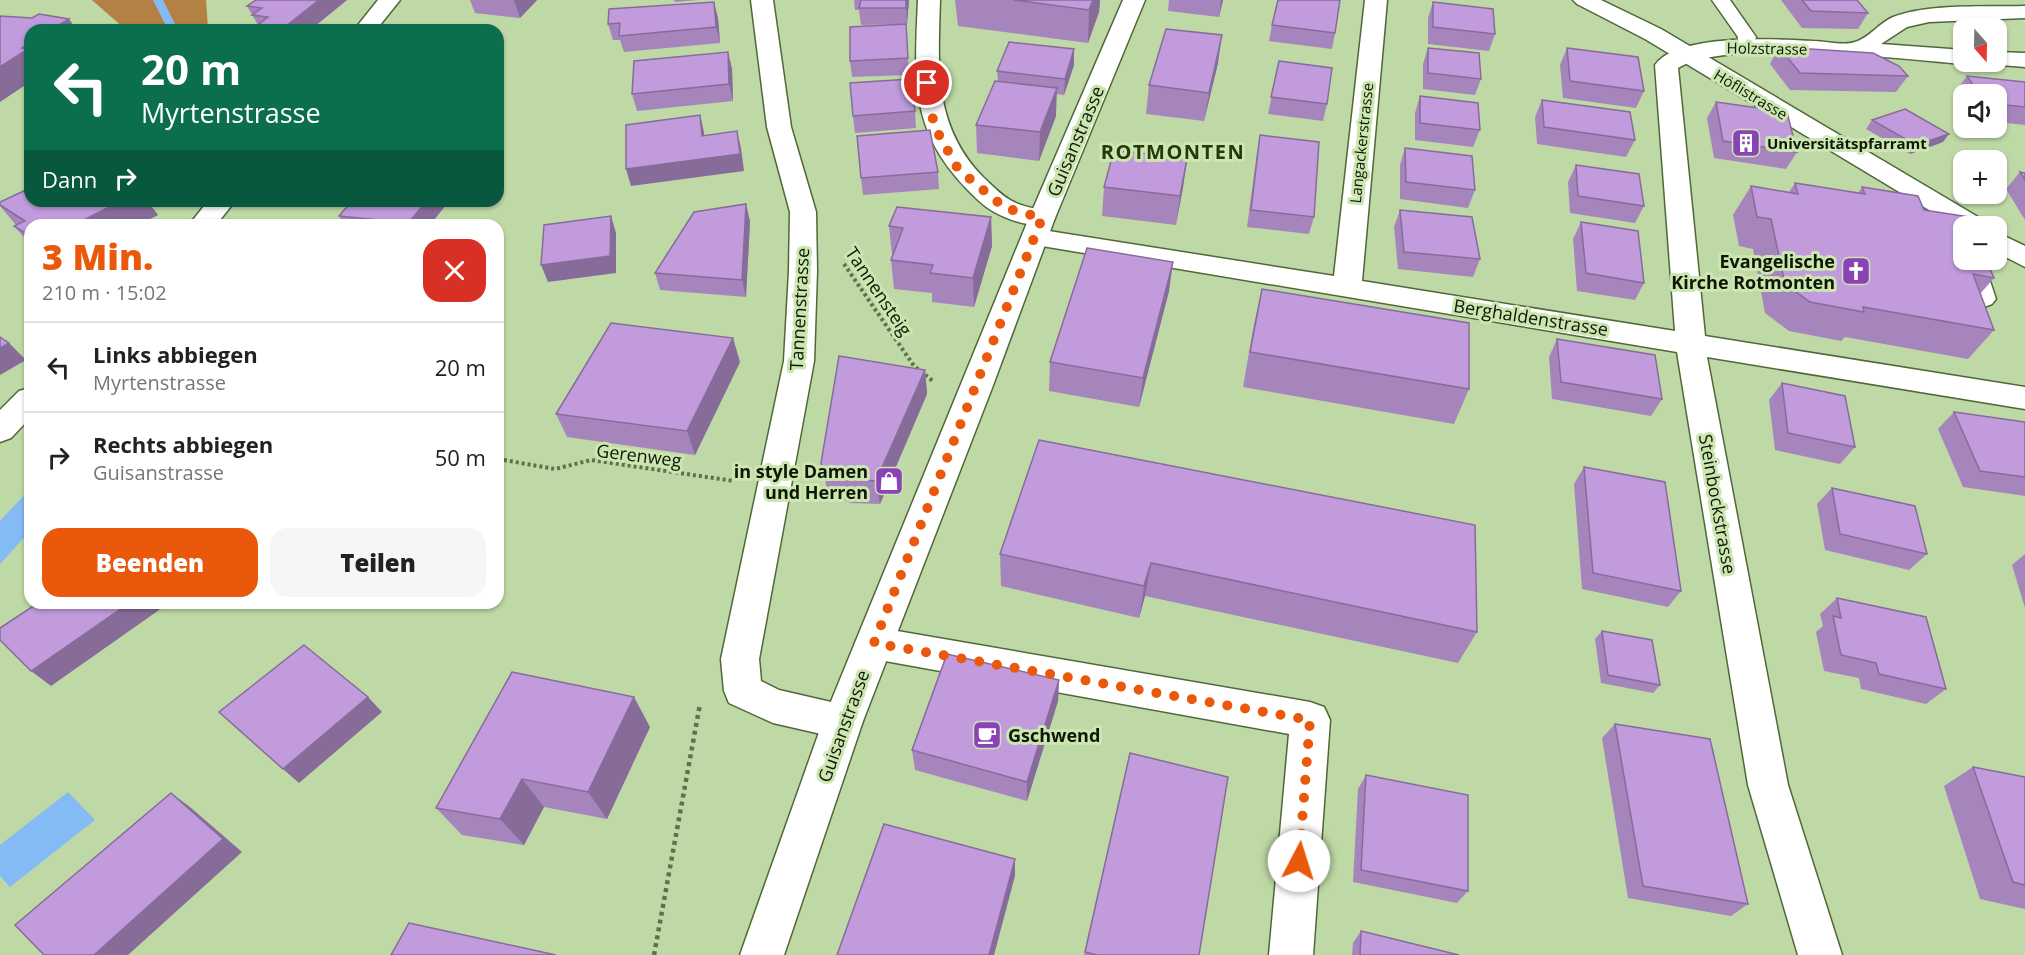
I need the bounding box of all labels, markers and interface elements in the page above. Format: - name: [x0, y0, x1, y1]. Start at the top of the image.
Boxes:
- north arrow: [1953, 18, 2007, 72]
- map controls: [1953, 18, 2007, 270]
- street label: Holzstrasse: [1727, 37, 1807, 59]
- text: 20 m: [141, 40, 241, 97]
- icon: left: [42, 48, 120, 126]
- pin: [901, 57, 952, 108]
- street label: Höflistrasse: [1711, 64, 1791, 124]
- icon: arrive: [910, 66, 943, 99]
- street label: Guisanstrasse: [1041, 82, 1109, 200]
- street label: Langackerstrasse: [1345, 82, 1377, 204]
- button: sound: [1953, 84, 2007, 138]
- text: Myrtenstrasse: [141, 94, 321, 131]
- building icon: Universitätspfarramt: [1730, 127, 1762, 159]
- place label: Universitätspfarramt: [1767, 133, 1927, 153]
- district label: ROTMONTEN: [1101, 138, 1245, 165]
- button: +: [1953, 150, 2007, 204]
- icon: right: [109, 162, 142, 195]
- text: Dann: [42, 164, 97, 194]
- button: −: [1953, 216, 2007, 270]
- text: 3 Min.: [42, 232, 153, 281]
- button: close: [423, 239, 486, 302]
- street label: Tannensteig: [840, 242, 918, 340]
- street label: Tannenstrasse: [784, 247, 814, 371]
- place label: Evangelische Kirche Rotmonten: [1671, 249, 1835, 294]
- church icon: Evangelische Kirche Rotmonten: [1840, 255, 1872, 287]
- text: 210 m · 15:02: [42, 279, 167, 306]
- street label: Berghaldenstrasse: [1452, 293, 1610, 341]
- text: Links abbiegen: [93, 339, 258, 369]
- icon: left: [42, 351, 75, 384]
- text: 20 m: [435, 352, 486, 382]
- text: Myrtenstrasse: [93, 369, 226, 396]
- text: Rechts abbiegen: [93, 429, 273, 459]
- street label: Steinbockstrasse: [1694, 432, 1742, 576]
- street label: Gerenweg: [595, 438, 683, 472]
- icon: right: [42, 441, 75, 474]
- text: 50 m: [435, 442, 486, 472]
- text: Guisanstrasse: [93, 459, 224, 486]
- place label: in style Damen und Herren: [734, 459, 868, 504]
- shop icon: in style Damen und Herren: [873, 465, 905, 497]
- button: Beenden: [42, 528, 258, 597]
- button: Teilen: [270, 528, 486, 597]
- street label: Guisanstrasse: [812, 666, 874, 786]
- cafe icon: Gschwend: [971, 719, 1003, 751]
- place label: Gschwend: [1008, 723, 1100, 747]
- position arrow: [1267, 829, 1331, 893]

